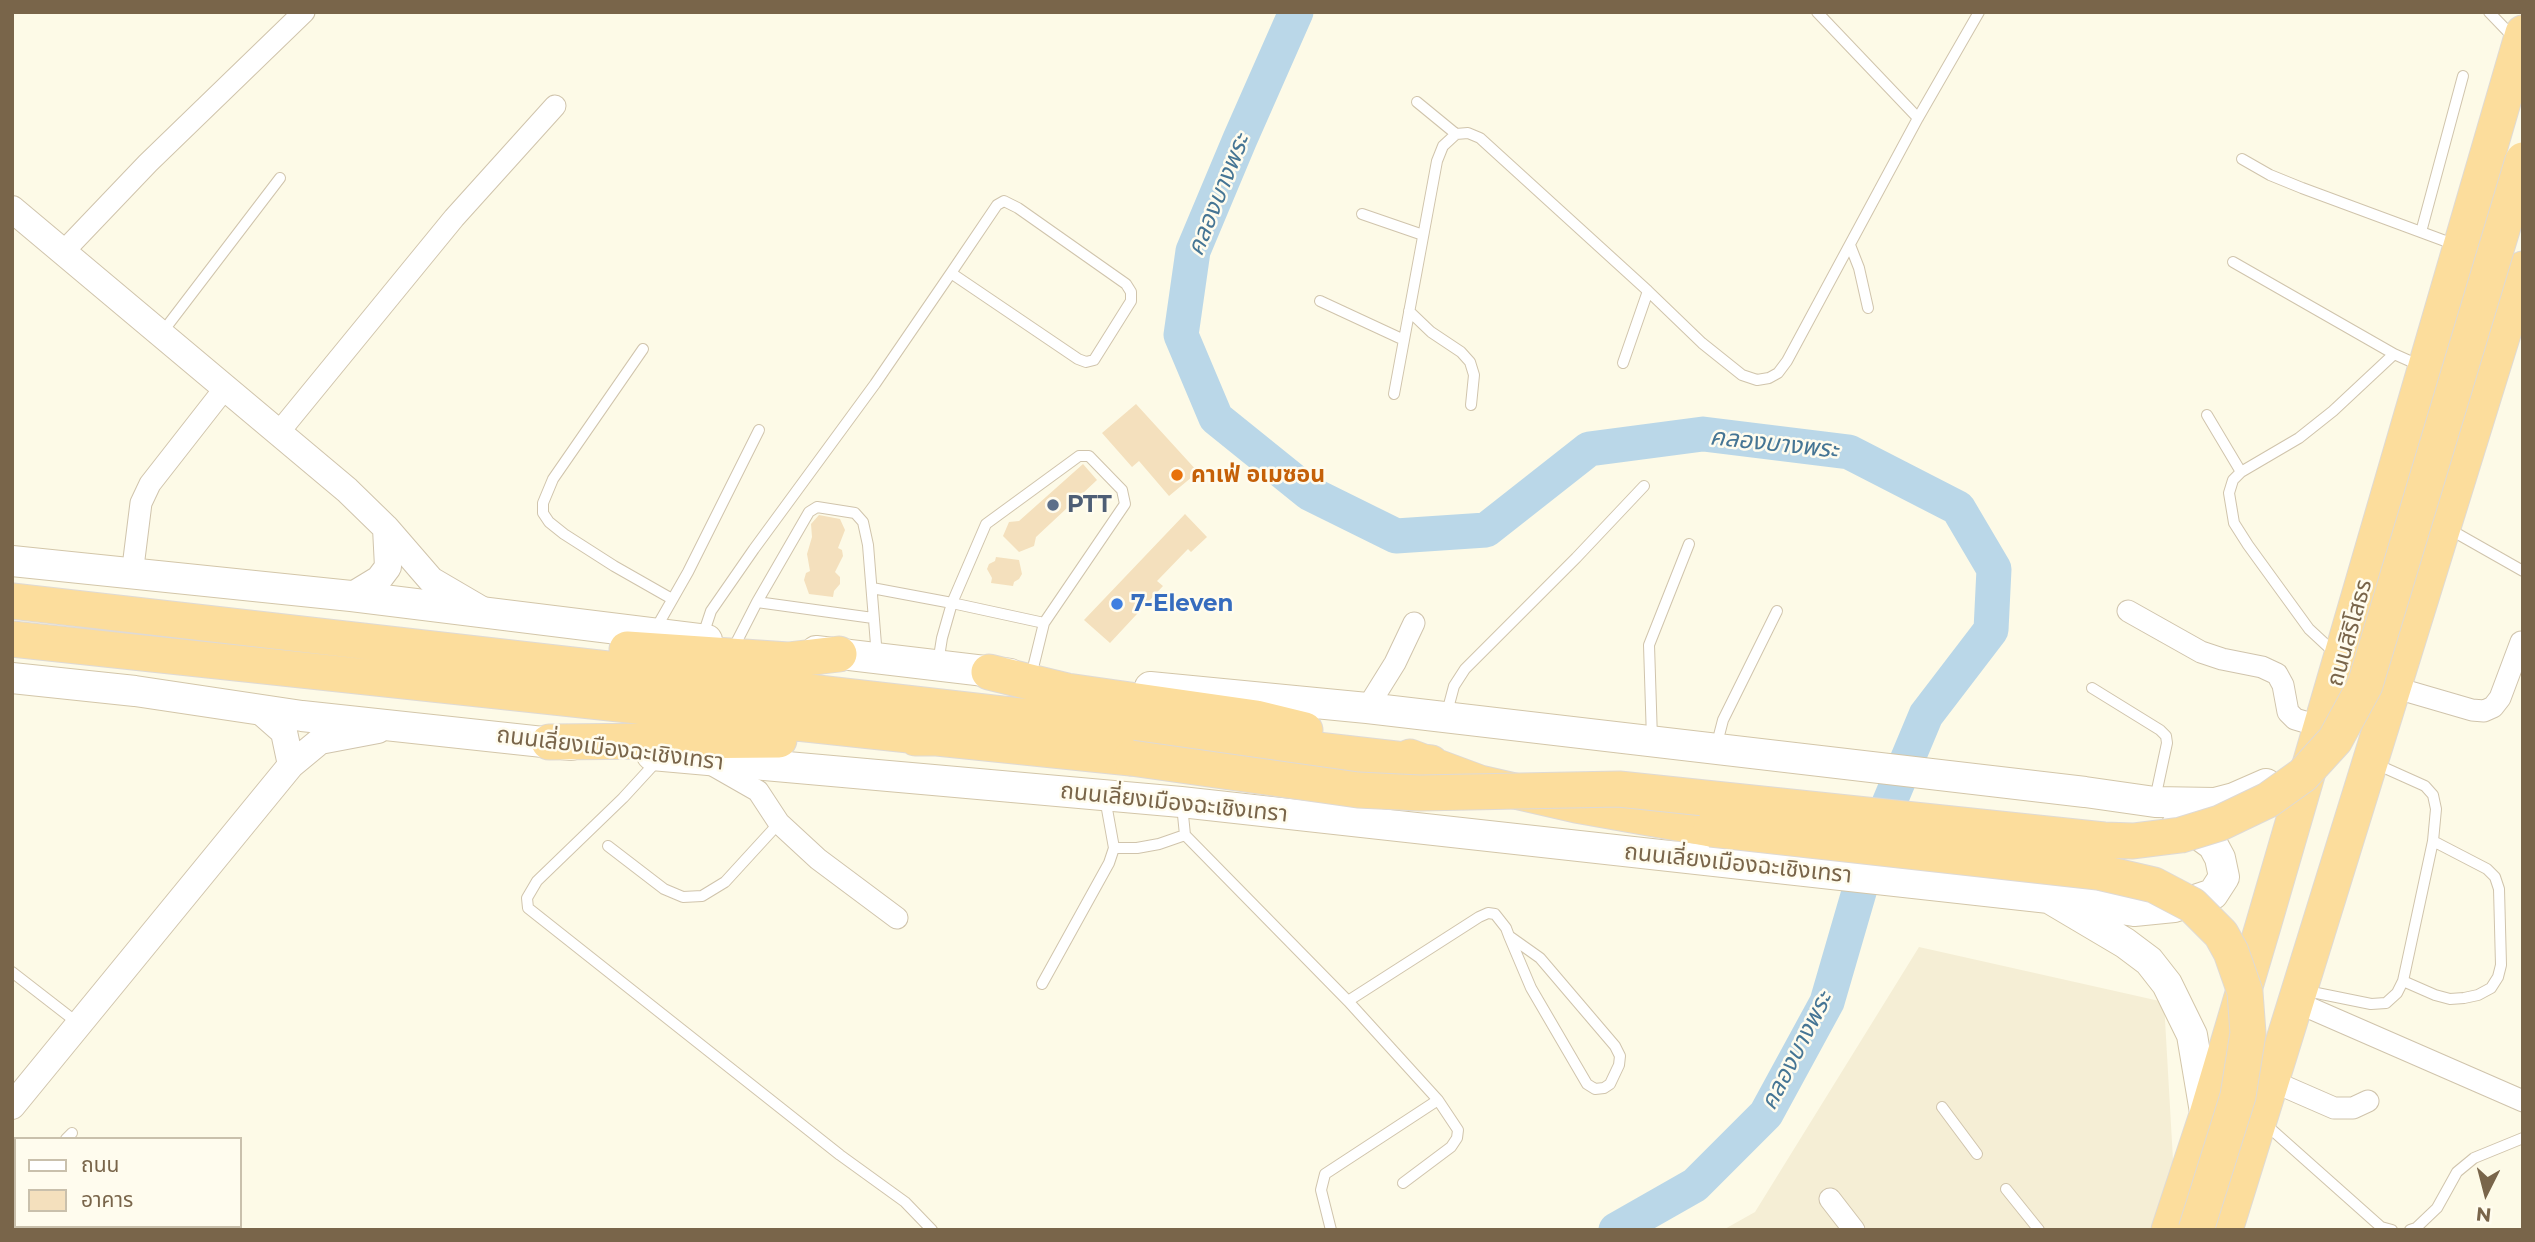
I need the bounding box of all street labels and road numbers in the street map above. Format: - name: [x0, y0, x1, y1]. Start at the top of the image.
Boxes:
- street label: ถนนสิริโสธร: [2322, 576, 2378, 690]
- street label: ถนนเลี่ยงเมืองฉะเชิงเทรา: [495, 721, 725, 777]
- street label: ถนนเลี่ยงเมืองฉะเชิงเทรา: [1059, 777, 1289, 829]
- street label: ถนนเลี่ยงเมืองฉะเชิงเทรา: [1623, 838, 1853, 890]

